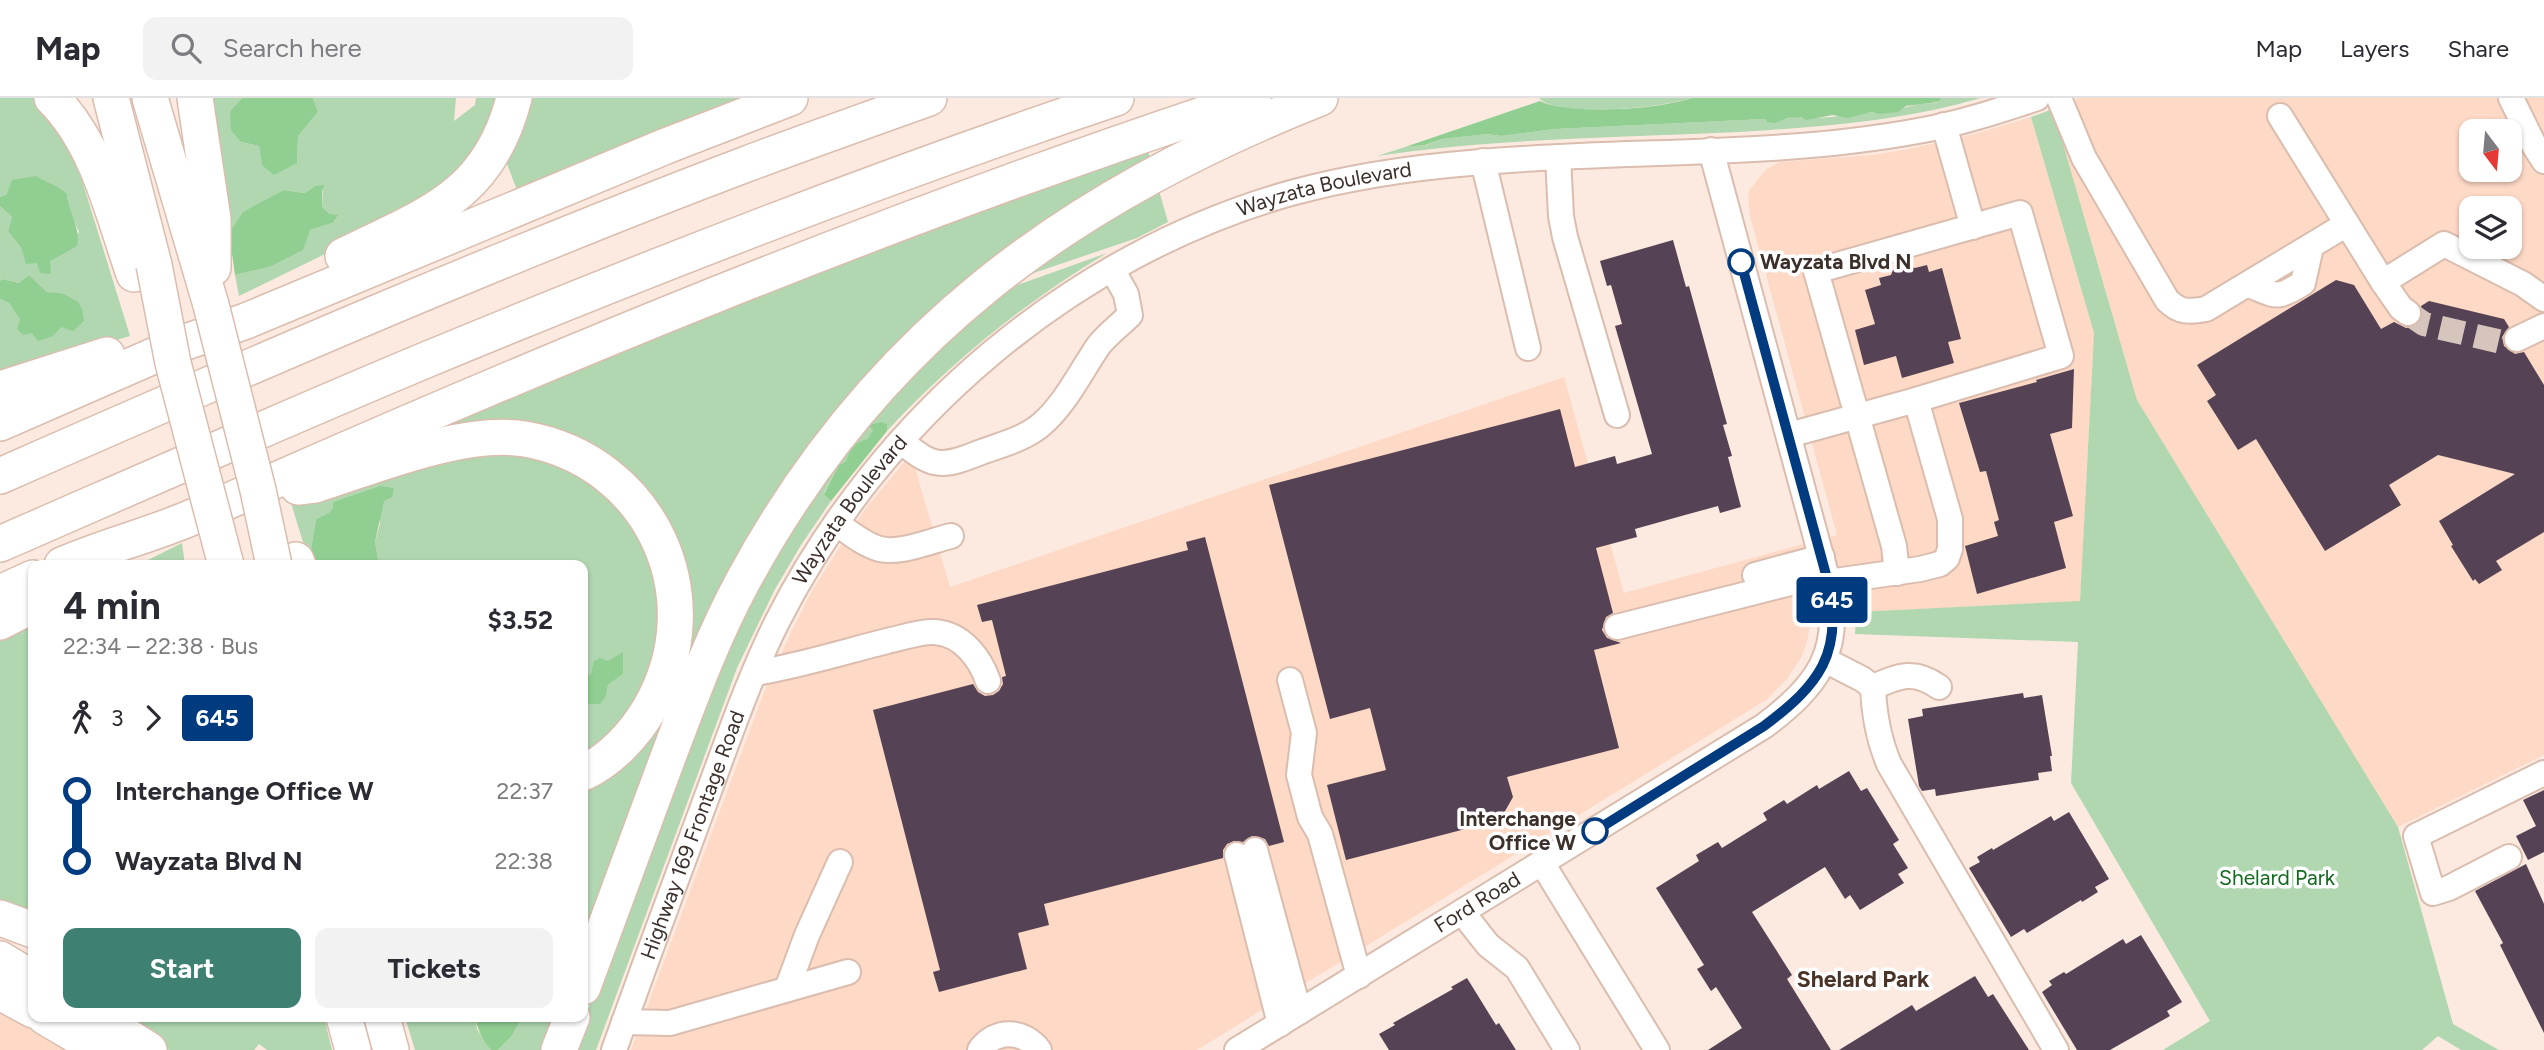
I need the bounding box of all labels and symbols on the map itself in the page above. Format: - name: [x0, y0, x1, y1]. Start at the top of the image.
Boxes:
- north arrow: [2459, 119, 2522, 182]
- street label: Wayzata Boulevard: [1233, 156, 1413, 221]
- marker: Wayzata Blvd N: [1728, 249, 1754, 275]
- place label: Wayzata Blvd N: [1760, 249, 1912, 274]
- street label: Wayzata Boulevard: [787, 430, 912, 589]
- line badge: 645: [1792, 577, 1872, 623]
- street label: Highway 169 Frontage Road: [635, 707, 750, 963]
- place label: Interchange Office W: [1459, 806, 1576, 855]
- marker: Interchange Office W: [1582, 818, 1608, 844]
- park label: Shelard Park: [2219, 865, 2336, 890]
- street label: Ford Road: [1429, 866, 1525, 938]
- district label: Shelard Park: [1797, 965, 1930, 993]

